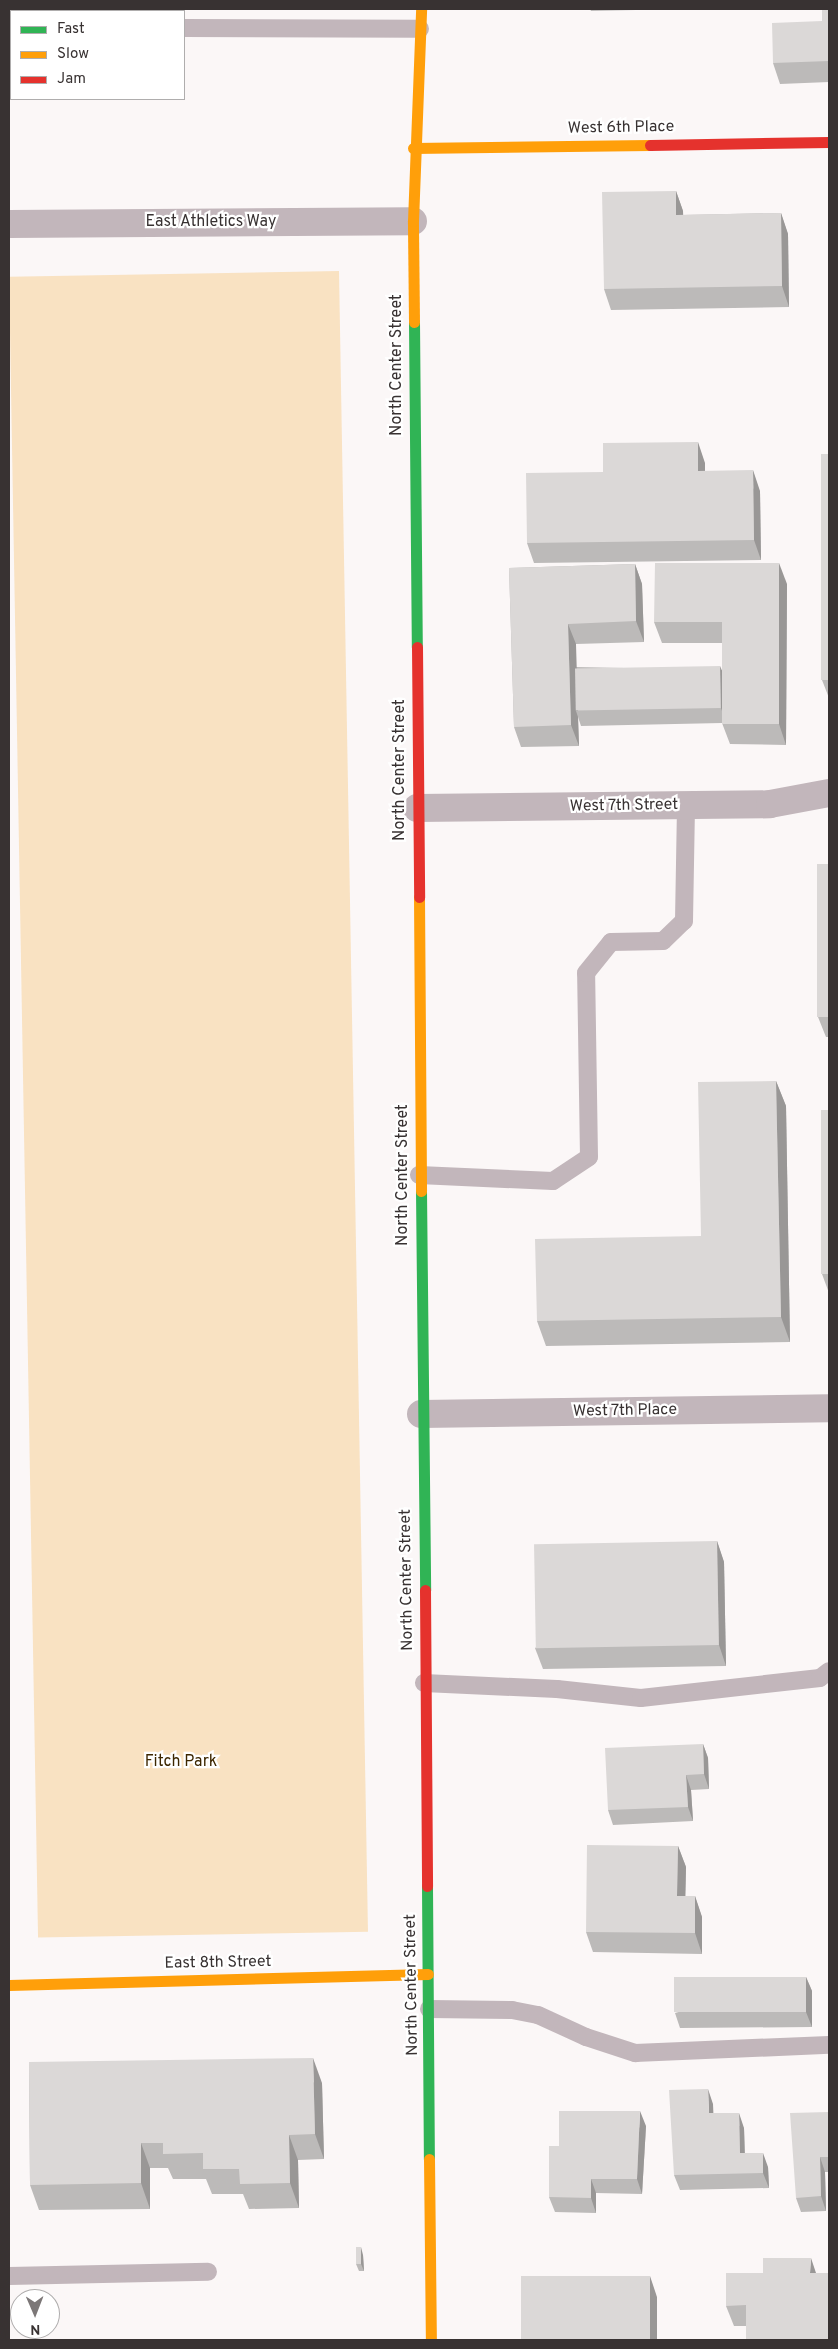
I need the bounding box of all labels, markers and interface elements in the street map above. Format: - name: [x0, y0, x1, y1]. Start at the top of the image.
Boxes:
- legend: [10, 10, 185, 100]
- text: Fast: [57, 20, 85, 39]
- text: Slow: [57, 45, 89, 64]
- text: Jam: [57, 70, 86, 89]
- street label: West 6th Place: [568, 117, 674, 139]
- street label: East Athletics Way: [145, 212, 277, 232]
- street label: North Center Street: [387, 294, 407, 436]
- street label: North Center Street: [390, 699, 410, 841]
- street label: West 7th Street: [569, 795, 679, 817]
- street label: North Center Street: [393, 1104, 413, 1246]
- street label: West 7th Place: [572, 1400, 678, 1422]
- street label: North Center Street: [396, 1509, 418, 1651]
- park label: Fitch Park: [145, 1752, 217, 1772]
- street label: North Center Street: [401, 1914, 423, 2056]
- street label: East 8th Street: [164, 1952, 272, 1974]
- north arrow: [10, 2289, 60, 2339]
- text: N: [30, 2320, 40, 2337]

